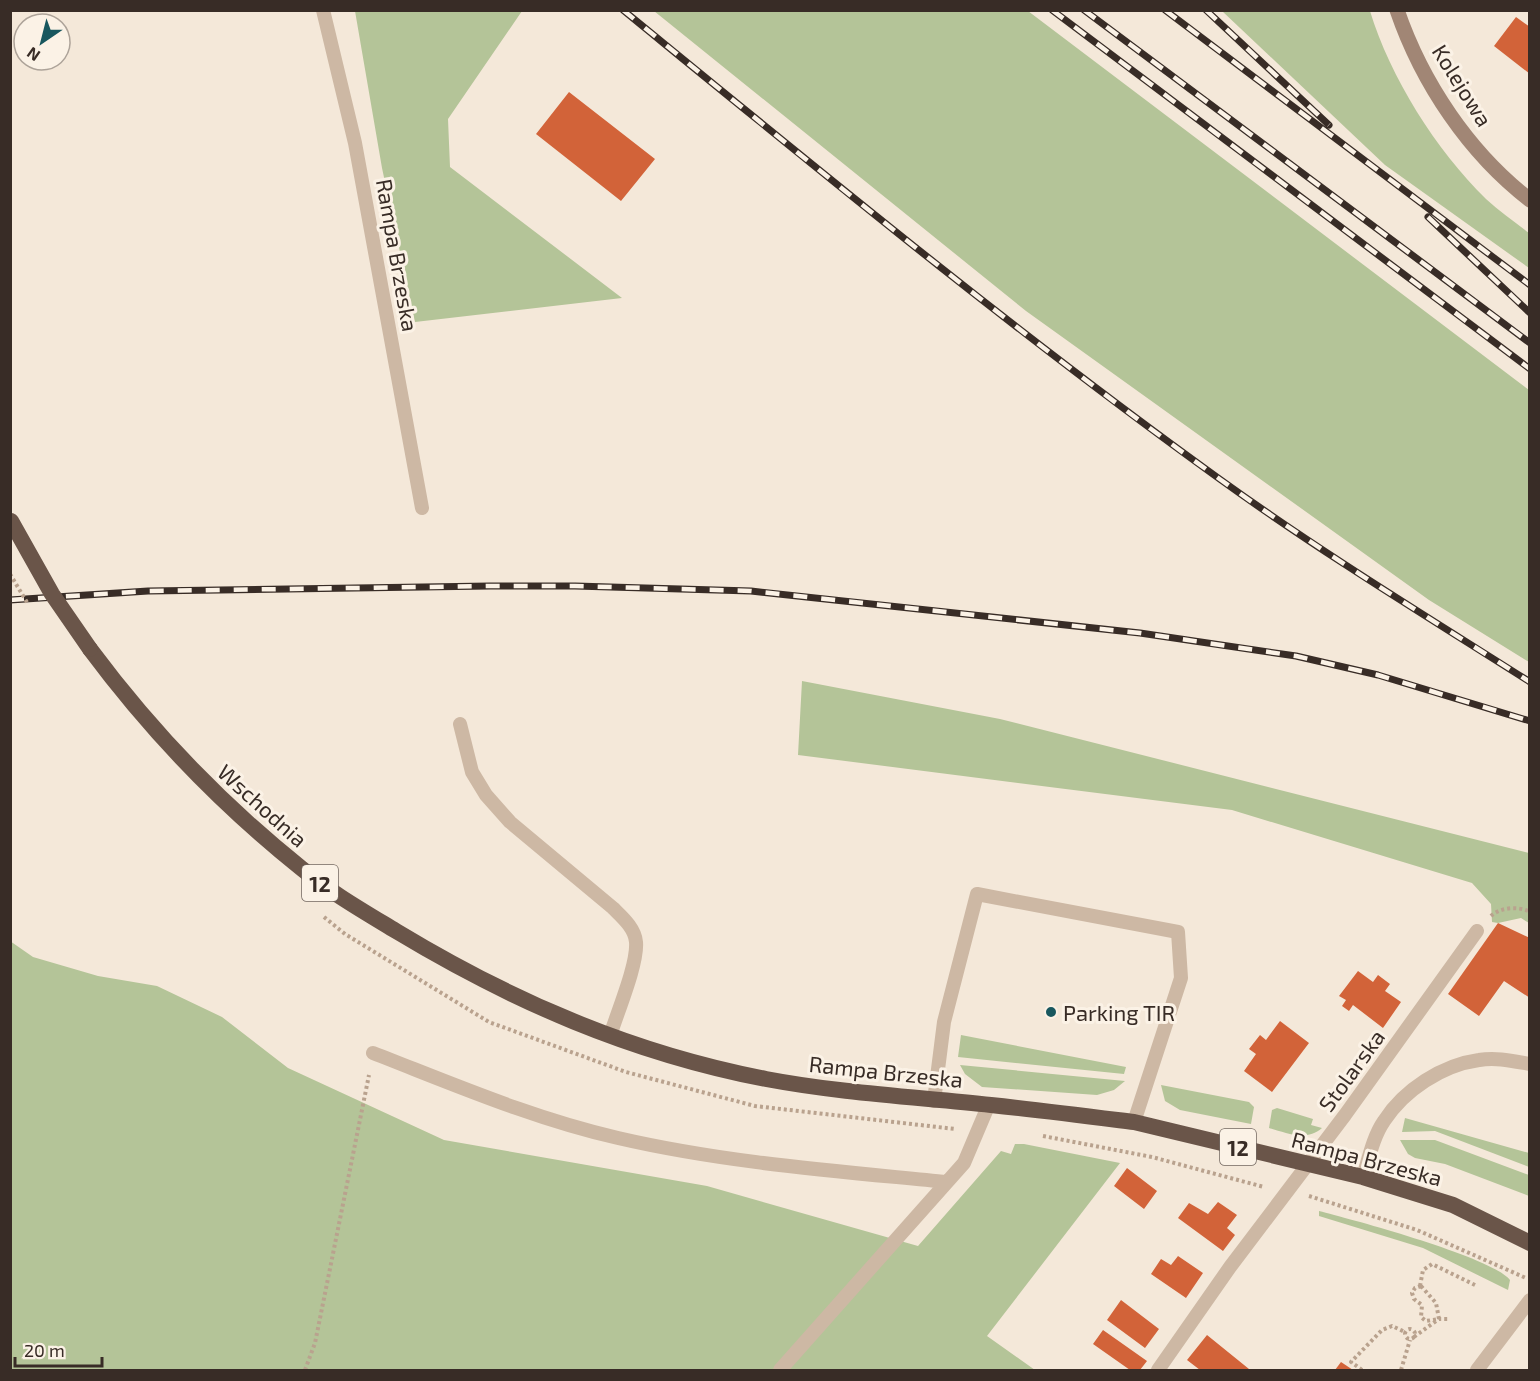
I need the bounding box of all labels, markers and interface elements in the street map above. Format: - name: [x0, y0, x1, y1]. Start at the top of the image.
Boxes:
- north arrow: [12, 12, 72, 72]
- street label: Kolejowa: [1427, 39, 1498, 131]
- text: N: [23, 44, 43, 66]
- street label: Rampa Brzeska: [372, 177, 424, 333]
- street label: Wschodnia: [213, 758, 313, 852]
- road number: 12: [302, 865, 338, 901]
- place label: Parking TIR: [1063, 999, 1175, 1025]
- marker: Parking TIR: [1044, 1005, 1058, 1019]
- street label: Stolarska: [1313, 1024, 1389, 1116]
- street label: Rampa Brzeska: [808, 1050, 964, 1092]
- street label: Rampa Brzeska: [1289, 1125, 1445, 1191]
- road number: 12: [1220, 1129, 1256, 1165]
- scale bar: [15, 1330, 102, 1368]
- text: 20 m: [24, 1339, 65, 1361]

